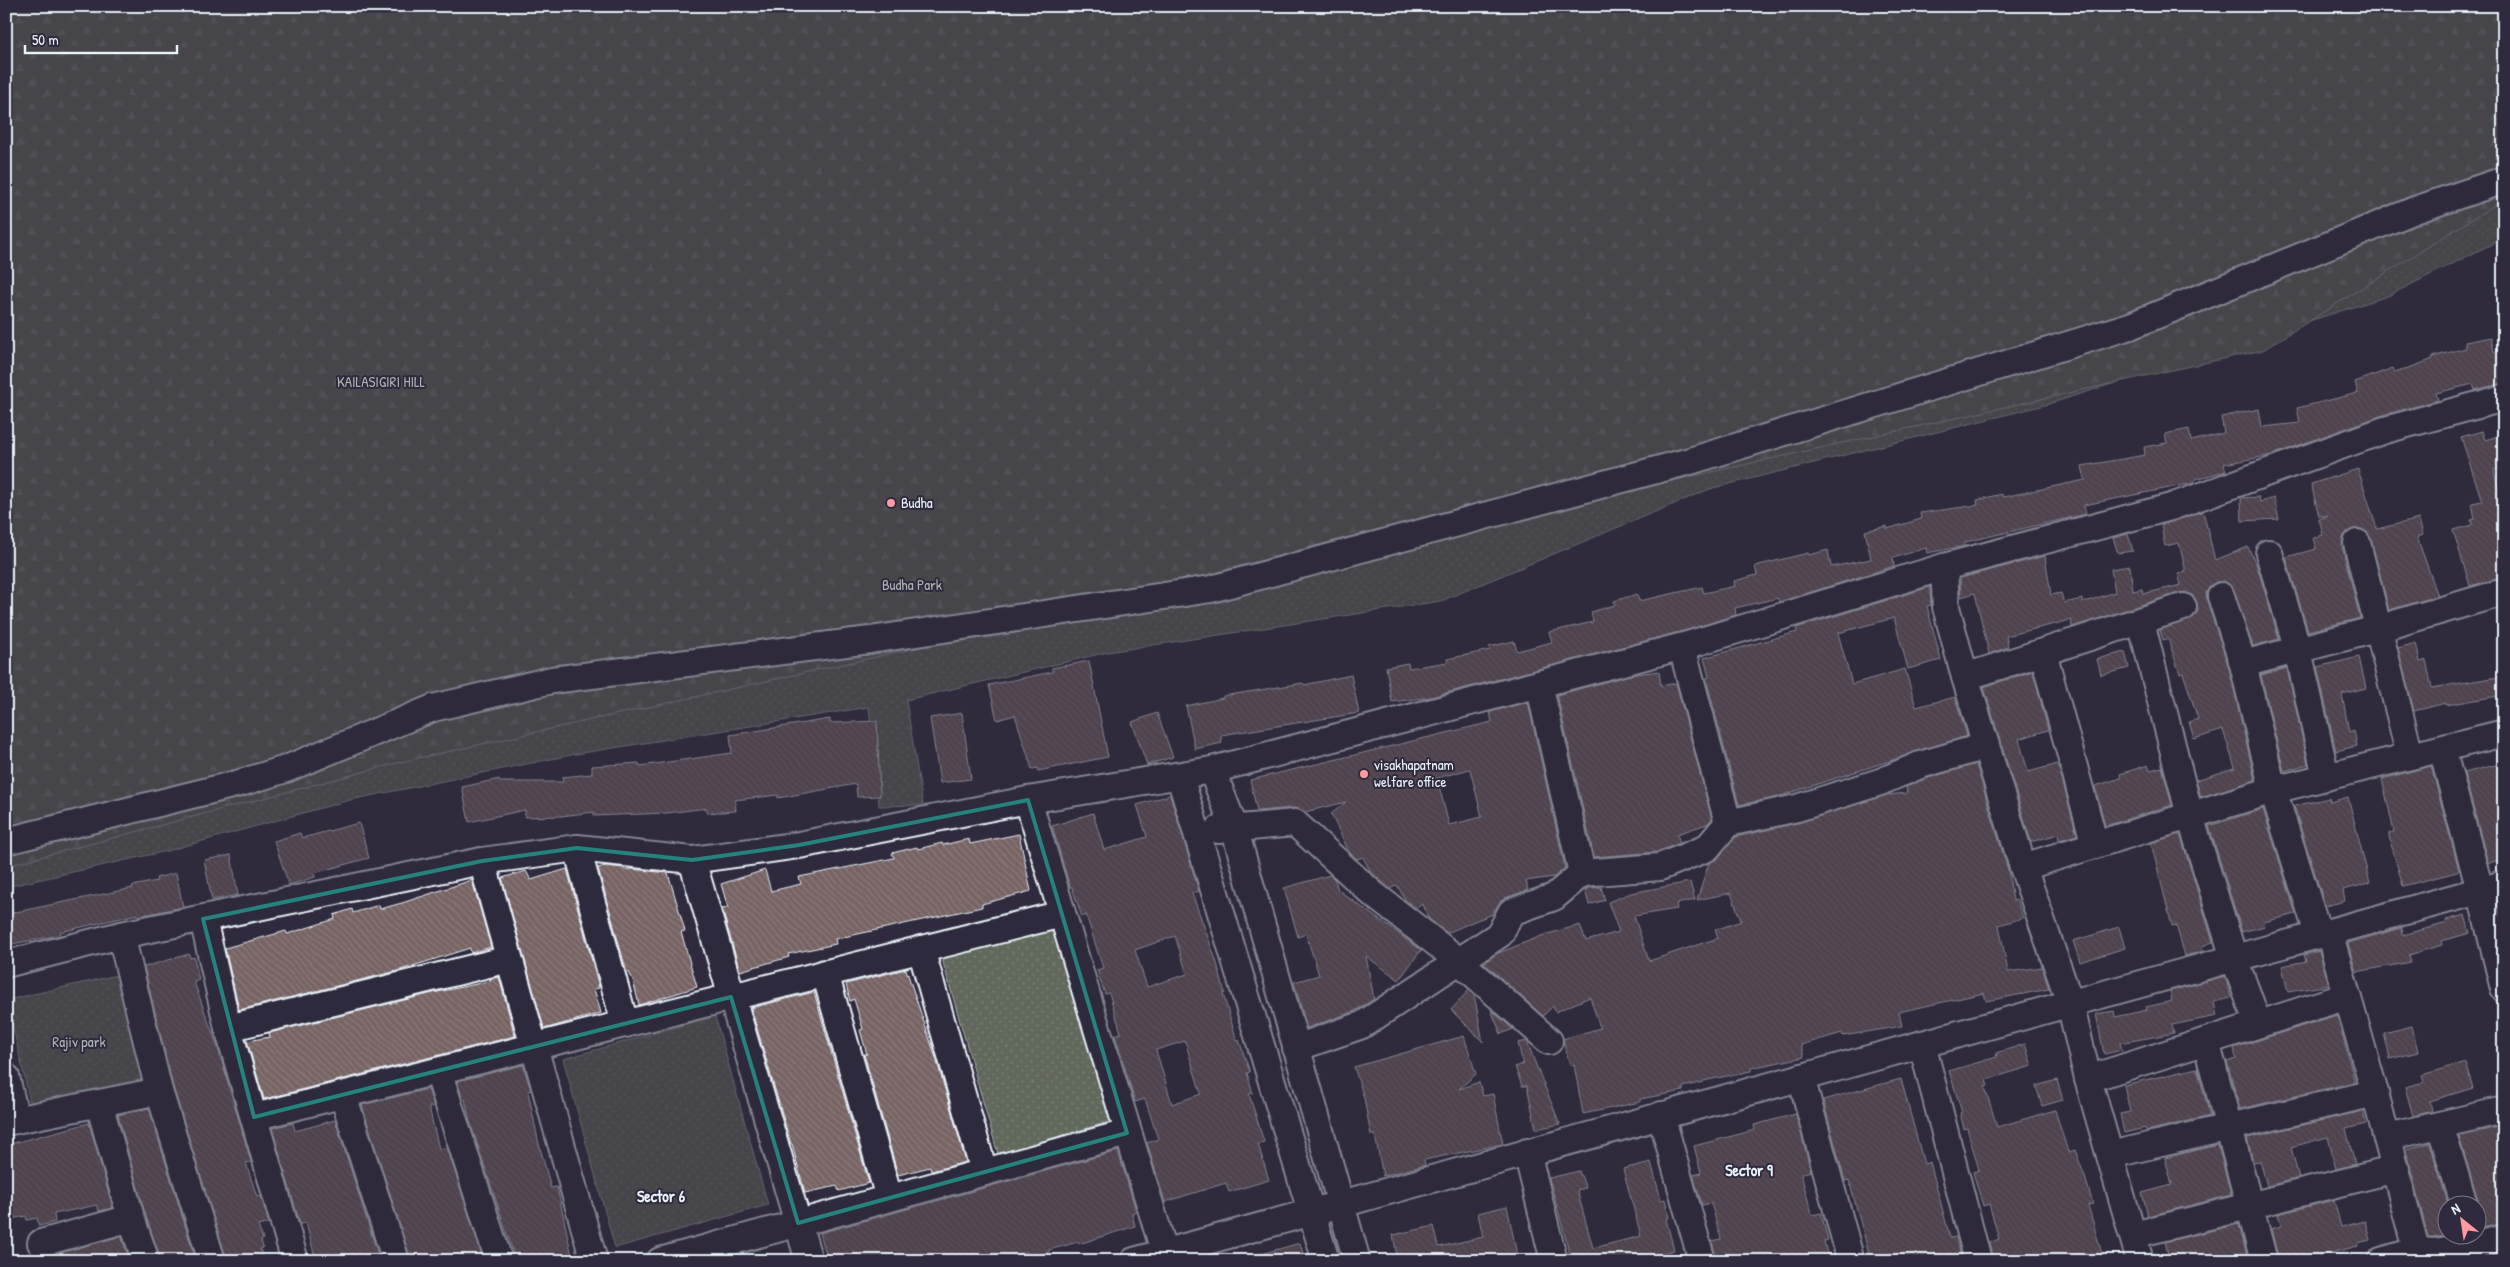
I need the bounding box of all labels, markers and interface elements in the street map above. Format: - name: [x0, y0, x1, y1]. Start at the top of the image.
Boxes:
- scale bar: [25, 22, 178, 54]
- text: 50 m: [32, 29, 59, 50]
- park label: KAILASIGIRI HILL: [337, 371, 426, 392]
- place label: Budha: [901, 492, 933, 513]
- marker: Budha: [885, 497, 897, 509]
- park label: Budha Park: [882, 574, 942, 595]
- place label: visakhapatnam welfare office: [1374, 754, 1454, 792]
- marker: visakhapatnam welfare office: [1358, 768, 1370, 780]
- park label: Rajiv park: [52, 1031, 106, 1052]
- district label: Sector 9: [1725, 1159, 1773, 1181]
- district label: Sector 6: [637, 1185, 686, 1207]
- north arrow: [2438, 1194, 2488, 1244]
- text: N: [2447, 1198, 2464, 1218]

